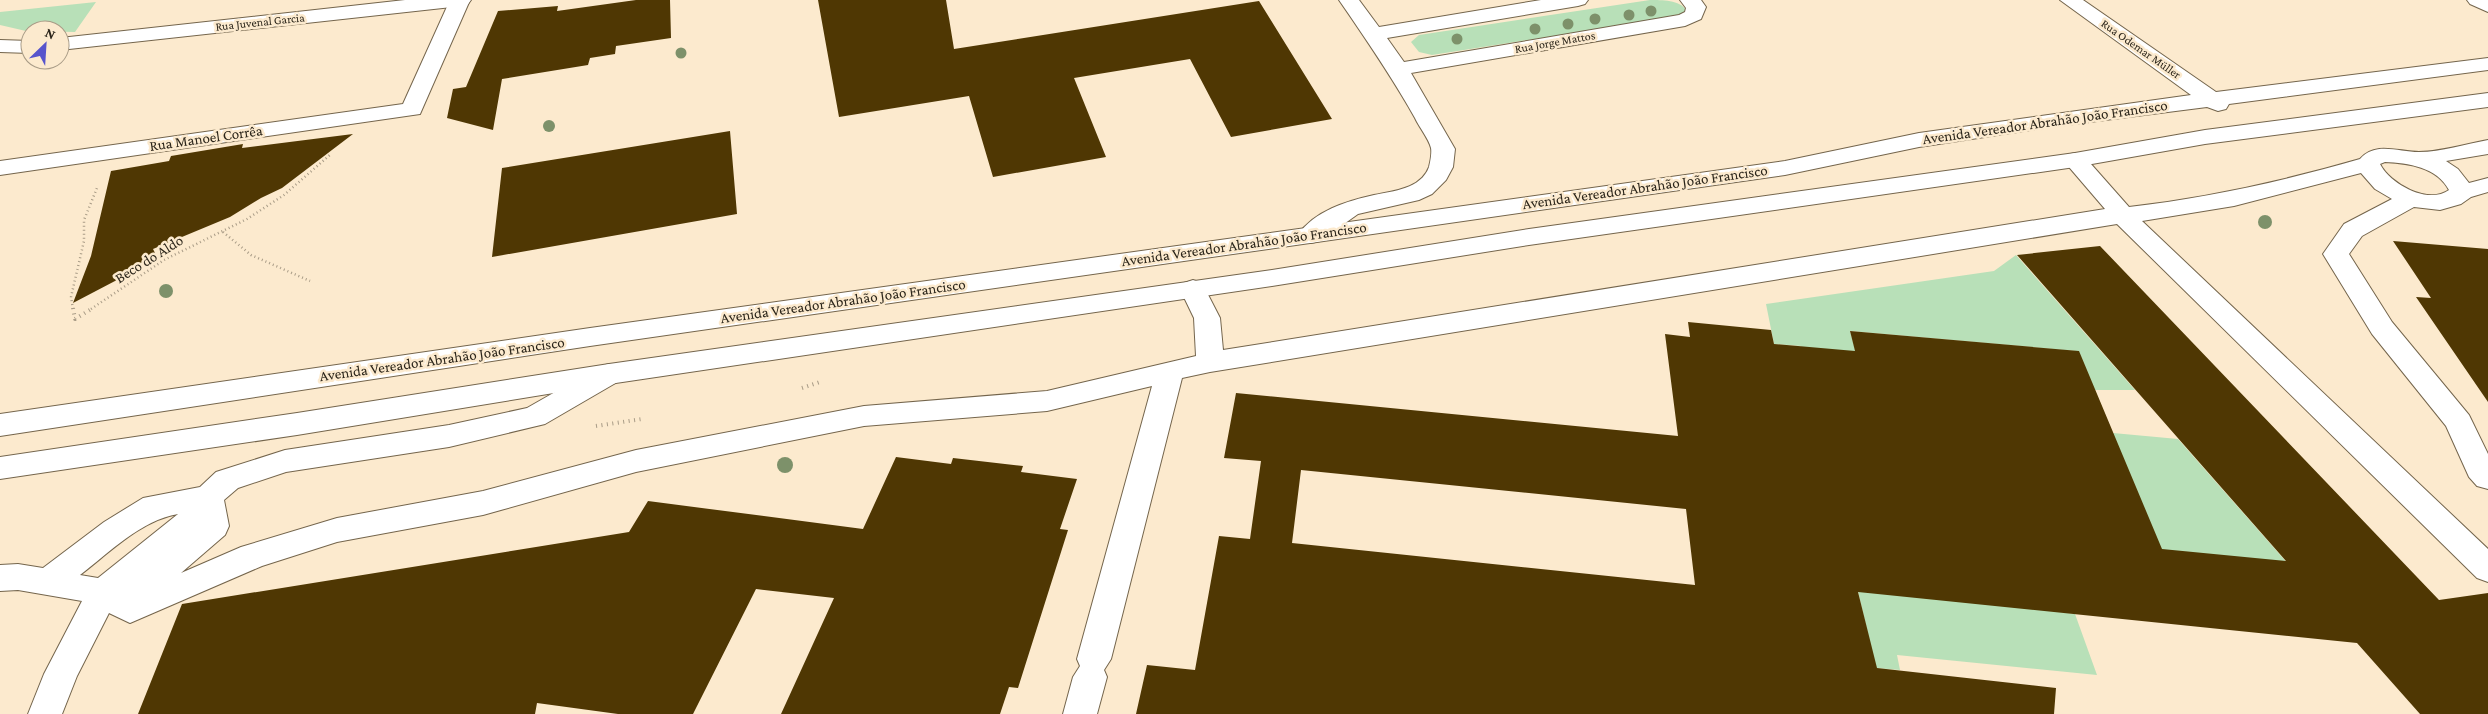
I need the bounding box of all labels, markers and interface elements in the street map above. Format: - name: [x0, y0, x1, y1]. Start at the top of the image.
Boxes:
- street label: Rua Juvenal Garcia: [215, 10, 306, 34]
- street label: Rua Odemar Müller: [2098, 16, 2184, 82]
- north arrow: [20, 20, 70, 70]
- text: N: [43, 24, 59, 43]
- street label: Rua Jorge Mattos: [1514, 28, 1597, 56]
- street label: Avenida Vereador Abrahão João Francisco: [1921, 97, 2169, 148]
- street label: Rua Manoel Corrêa: [148, 122, 264, 154]
- street label: Avenida Vereador Abrahão João Francisco: [1521, 162, 1769, 213]
- street label: Avenida Vereador Abrahão João Francisco: [1120, 219, 1368, 270]
- street label: Beco do Aldo: [112, 232, 186, 286]
- street label: Avenida Vereador Abrahão João Francisco: [719, 276, 967, 327]
- street label: Avenida Vereador Abrahão João Francisco: [318, 334, 566, 385]

